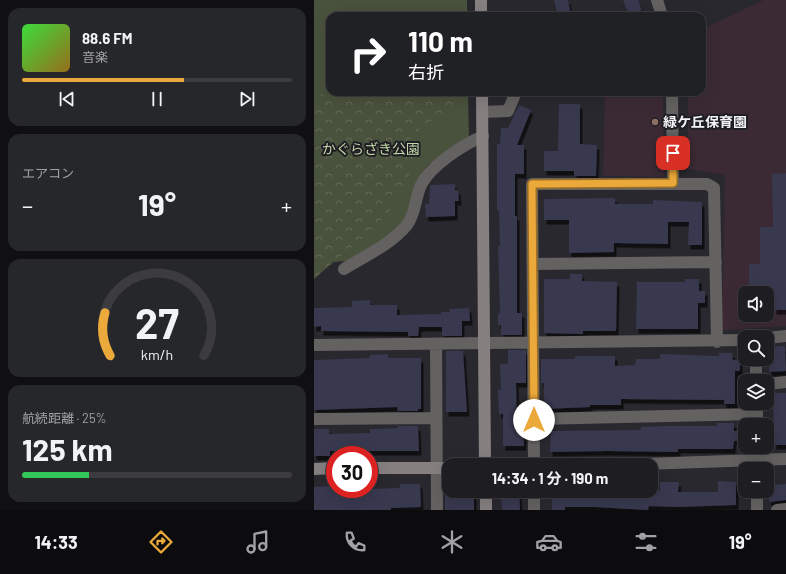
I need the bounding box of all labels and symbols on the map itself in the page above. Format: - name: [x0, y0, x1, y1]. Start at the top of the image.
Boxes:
- place label: 緑ケ丘保育園: [663, 113, 747, 130]
- marker: 緑ケ丘保育園: [650, 117, 660, 127]
- pin: [656, 136, 690, 170]
- park label: かぐらざき公園: [322, 140, 420, 157]
- position arrow: [513, 399, 555, 441]
- speed limit sign: 30: [326, 446, 378, 498]

